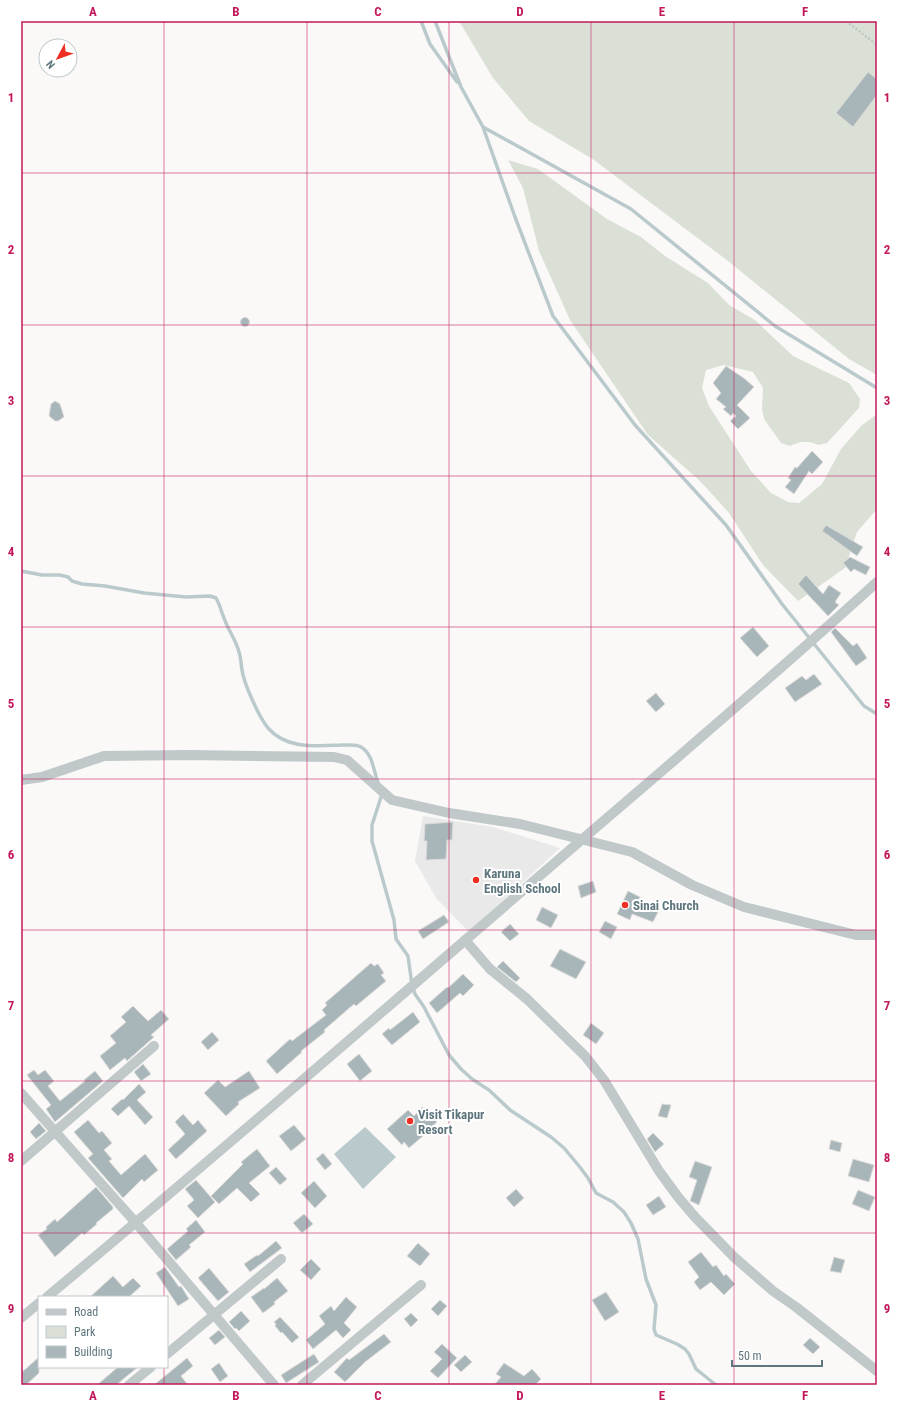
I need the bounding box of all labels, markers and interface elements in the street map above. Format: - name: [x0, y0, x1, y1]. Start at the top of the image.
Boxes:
- text: A: [89, 4, 97, 19]
- text: B: [232, 4, 240, 19]
- text: C: [374, 4, 382, 19]
- text: D: [516, 4, 524, 19]
- text: E: [659, 4, 666, 19]
- text: F: [802, 4, 808, 19]
- north arrow: [38, 38, 78, 78]
- text: N: [44, 57, 58, 71]
- text: 1: [8, 90, 14, 105]
- text: 1: [884, 90, 890, 105]
- text: 2: [8, 242, 15, 257]
- text: 2: [884, 242, 891, 257]
- text: 3: [8, 393, 14, 408]
- text: 3: [884, 393, 890, 408]
- text: 4: [8, 544, 15, 559]
- text: 4: [884, 544, 891, 559]
- text: 5: [8, 696, 15, 711]
- text: 5: [884, 696, 891, 711]
- text: 6: [8, 847, 15, 862]
- text: 6: [884, 847, 891, 862]
- place label: Karuna English School: [484, 866, 561, 896]
- marker: Karuna English School: [471, 875, 481, 885]
- place label: Sinai Church: [633, 898, 699, 913]
- marker: Sinai Church: [620, 900, 630, 910]
- text: 7: [8, 998, 15, 1013]
- text: 7: [884, 998, 891, 1013]
- place label: Visit Tikapur Resort: [418, 1107, 485, 1137]
- marker: Visit Tikapur Resort: [405, 1116, 415, 1126]
- text: 8: [8, 1150, 14, 1165]
- text: 8: [884, 1150, 890, 1165]
- legend: [38, 1296, 168, 1368]
- text: 9: [8, 1301, 14, 1316]
- text: 9: [884, 1301, 890, 1316]
- text: Road: [74, 1305, 98, 1319]
- text: Park: [74, 1325, 96, 1339]
- scale bar: [732, 1342, 822, 1368]
- text: Building: [74, 1345, 112, 1359]
- text: 50 m: [738, 1349, 762, 1363]
- text: A: [89, 1388, 97, 1403]
- text: B: [232, 1388, 240, 1403]
- text: C: [374, 1388, 382, 1403]
- text: D: [516, 1388, 524, 1403]
- text: E: [659, 1388, 666, 1403]
- text: F: [802, 1388, 808, 1403]

